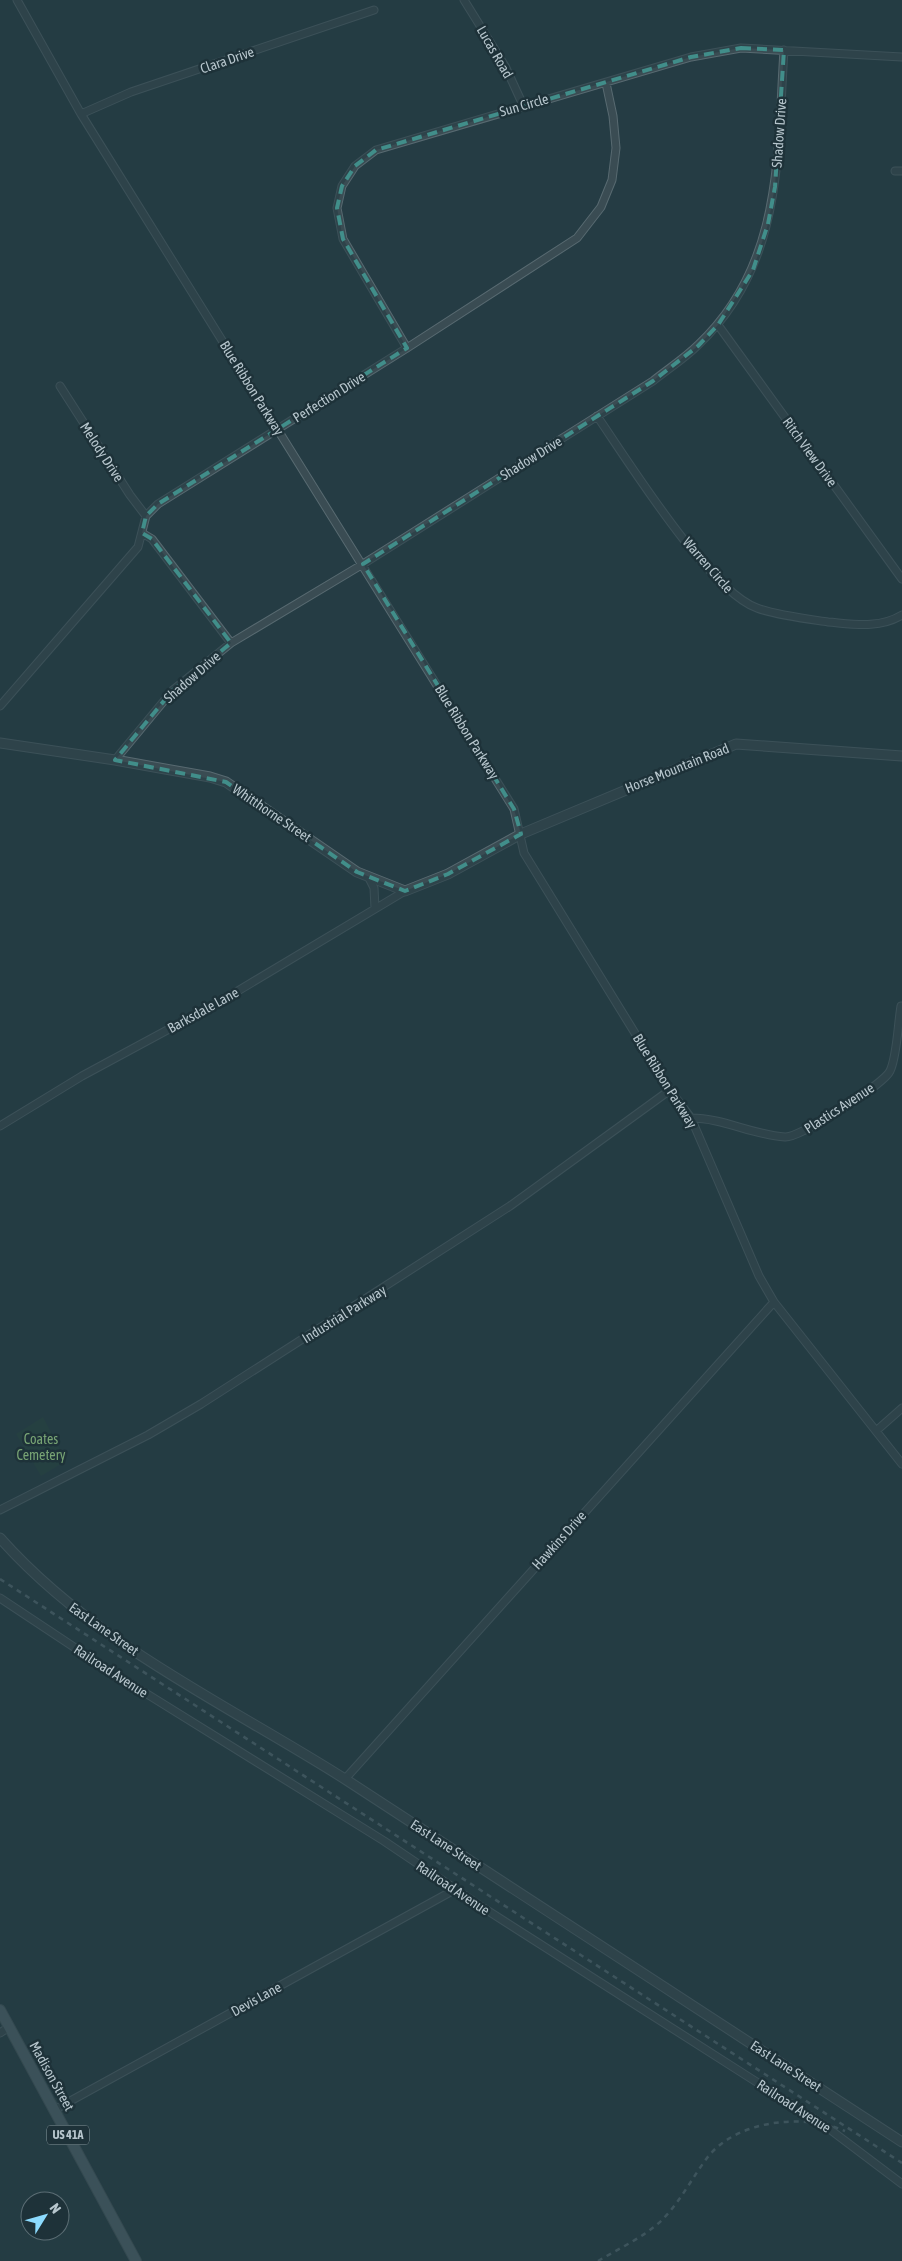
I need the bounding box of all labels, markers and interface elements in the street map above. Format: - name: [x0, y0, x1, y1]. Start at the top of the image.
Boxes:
- street label: Lucas Road: [474, 23, 516, 81]
- street label: Clara Drive: [198, 43, 256, 77]
- street label: Sun Circle: [498, 90, 550, 120]
- street label: Shadow Drive: [769, 98, 789, 168]
- street label: Blue Ribbon Parkway: [217, 338, 288, 438]
- street label: Perfection Drive: [290, 368, 368, 426]
- street label: Ritch View Drive: [780, 414, 840, 490]
- street label: Melody Drive: [77, 419, 127, 485]
- street label: Shadow Drive: [497, 433, 565, 483]
- street label: Warren Circle: [680, 534, 736, 596]
- street label: Shadow Drive: [160, 648, 224, 706]
- street label: Blue Ribbon Parkway: [432, 682, 503, 782]
- street label: Horse Mountain Road: [623, 740, 731, 796]
- street label: Whitthorne Street: [230, 781, 314, 845]
- street label: Barksdale Lane: [165, 984, 241, 1036]
- street label: Blue Ribbon Parkway: [630, 1031, 701, 1131]
- street label: Plastics Avenue: [801, 1079, 877, 1137]
- street label: Industrial Parkway: [299, 1282, 389, 1346]
- park label: Coates Cemetery: [16, 1431, 66, 1463]
- street label: Hawkins Drive: [529, 1508, 589, 1572]
- street label: East Lane Street: [66, 1599, 142, 1659]
- street label: Railroad Avenue: [71, 1641, 151, 1701]
- street label: East Lane Street: [408, 1816, 484, 1874]
- street label: Railroad Avenue: [413, 1858, 493, 1918]
- street label: Devis Lane: [228, 1979, 284, 2019]
- street label: East Lane Street: [748, 2037, 824, 2095]
- street label: Madison Street: [26, 2039, 78, 2113]
- street label: Railroad Avenue: [754, 2076, 834, 2136]
- road number: US 41A: [47, 2126, 89, 2144]
- north arrow: [20, 2191, 70, 2241]
- text: N: [47, 2200, 64, 2216]

